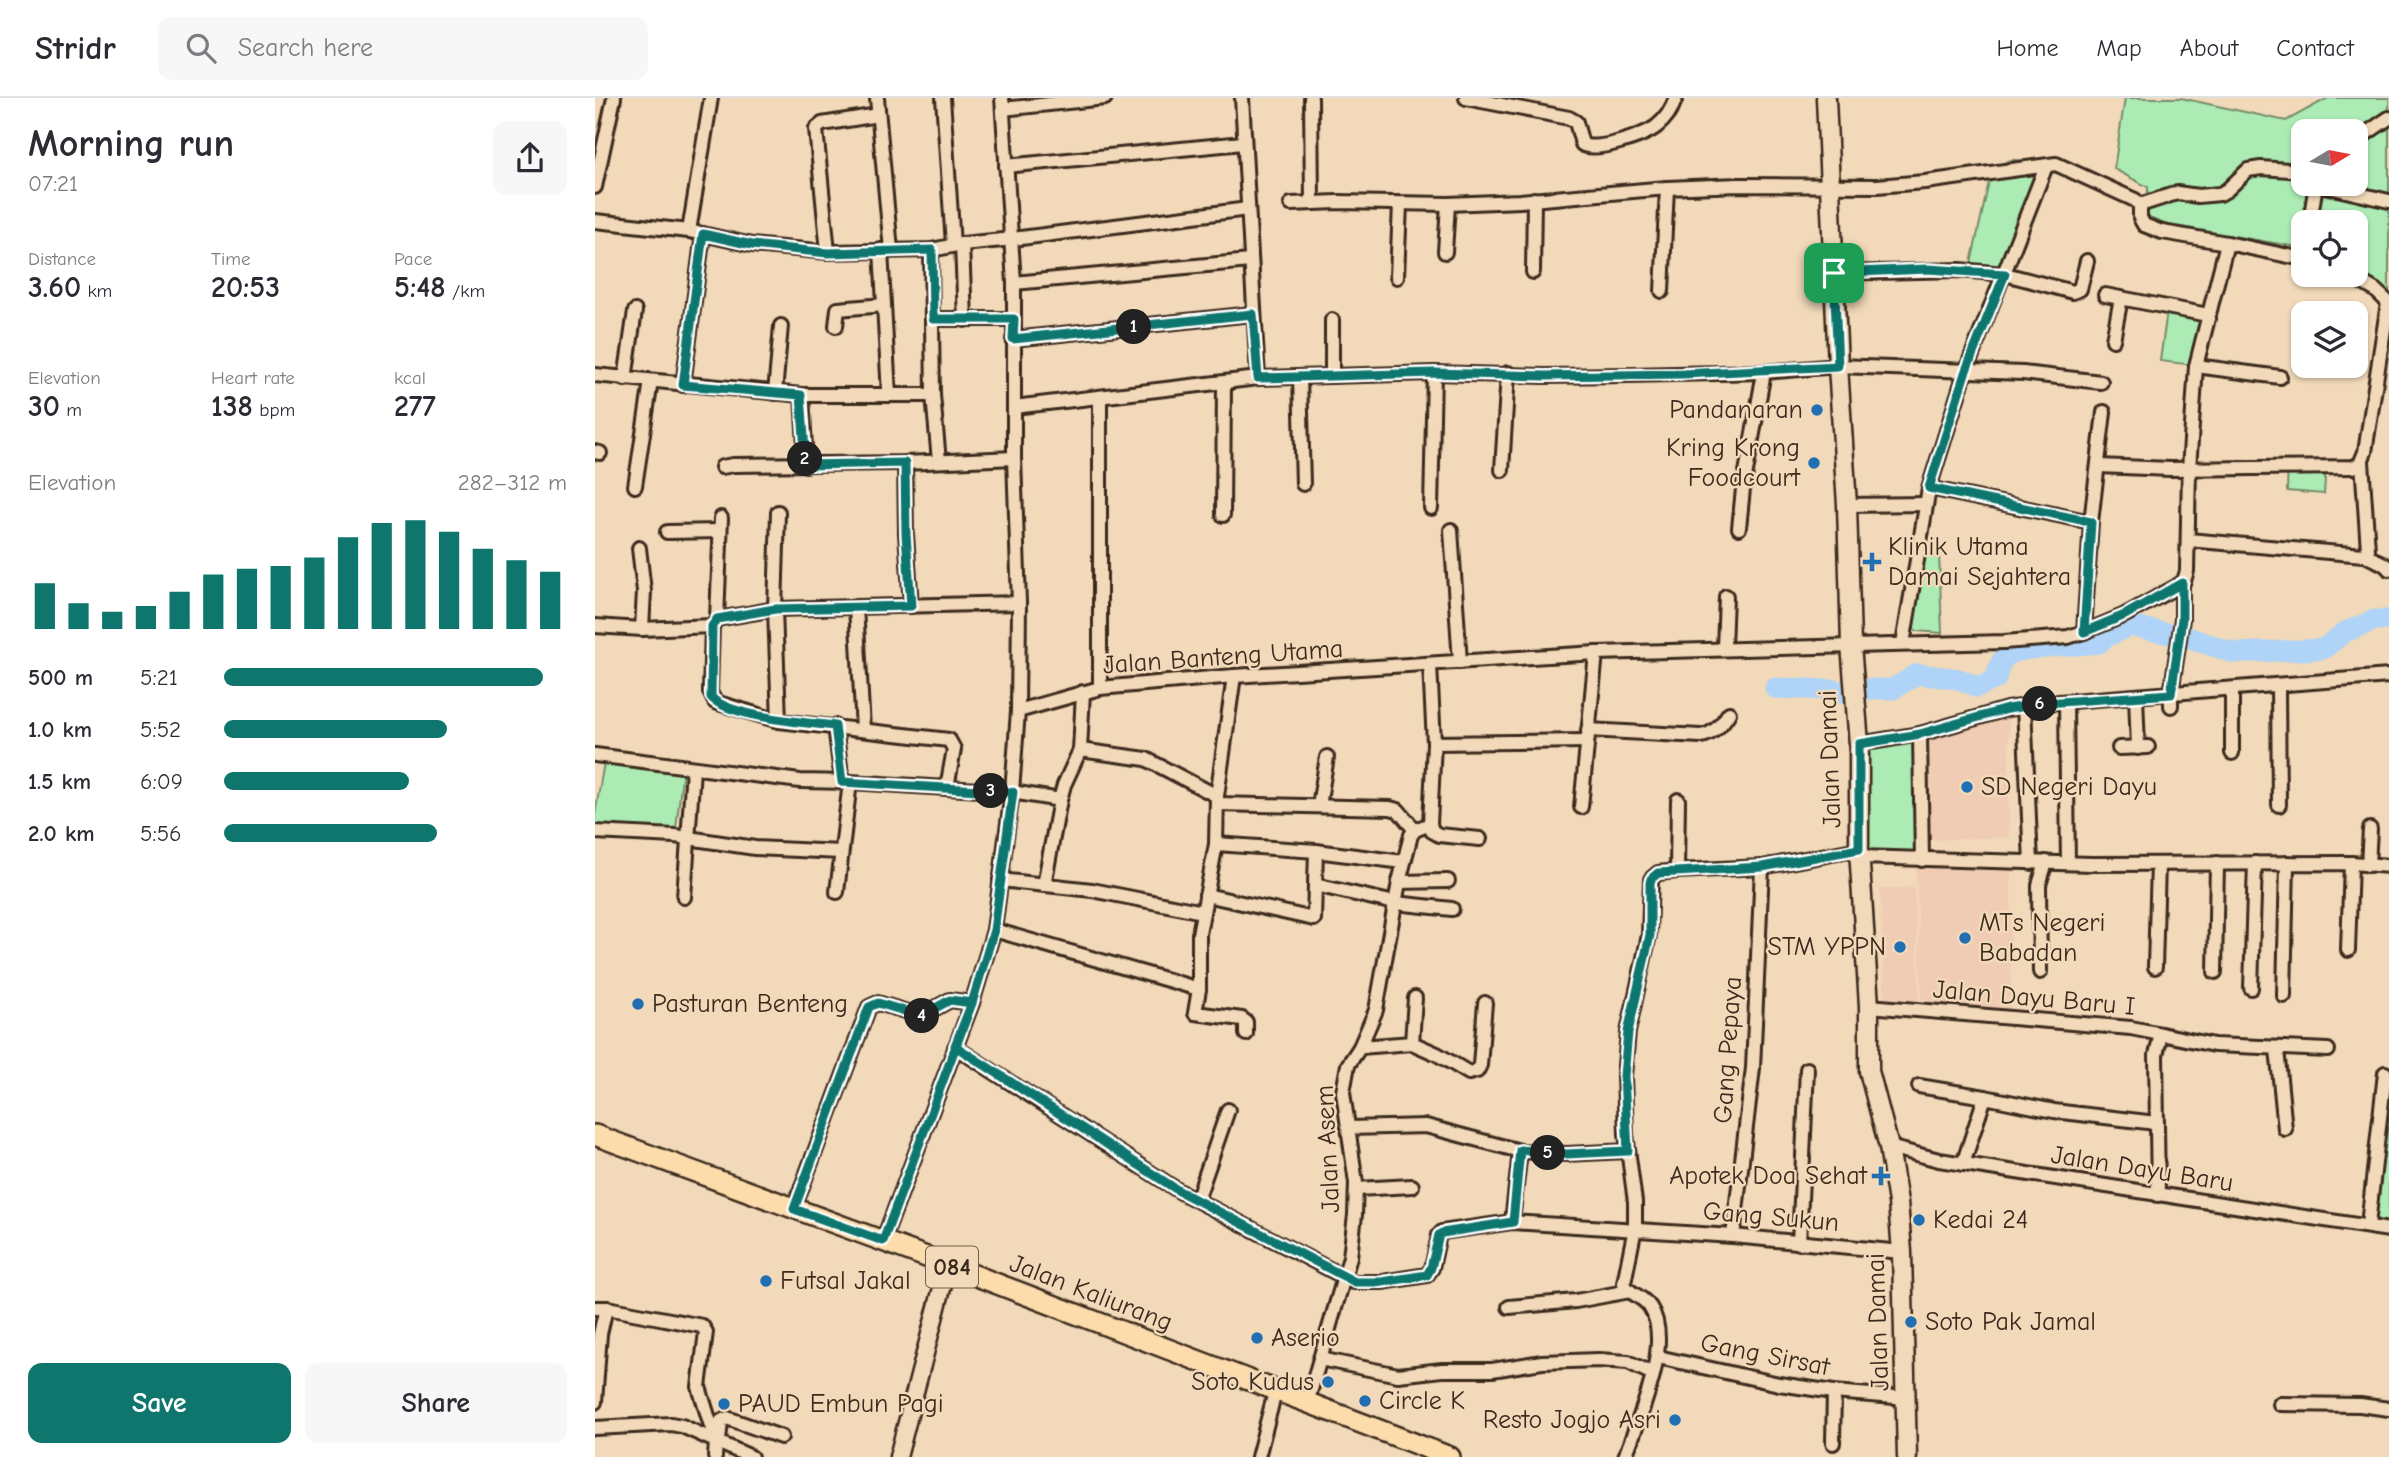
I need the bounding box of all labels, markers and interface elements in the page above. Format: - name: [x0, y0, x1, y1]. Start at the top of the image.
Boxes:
- search box: [158, 17, 648, 80]
- text: Stridr: [35, 29, 116, 67]
- icon: search: [182, 29, 220, 67]
- text: Search here: [238, 33, 373, 63]
- text: Home: [1997, 34, 2058, 62]
- text: Map: [2096, 34, 2142, 62]
- text: About: [2180, 34, 2238, 62]
- text: Contact: [2276, 34, 2354, 62]
- north arrow: [2291, 119, 2368, 196]
- map controls: [2291, 119, 2368, 378]
- button: share: [493, 121, 567, 195]
- text: Morning run: [28, 122, 234, 166]
- text: 07:21: [28, 170, 78, 197]
- button: locate: [2291, 210, 2368, 287]
- pin: [1804, 243, 1864, 303]
- text: Distance: [28, 248, 96, 270]
- text: Time: [211, 248, 250, 270]
- text: Pace: [394, 248, 432, 270]
- icon: arrive: [1815, 254, 1853, 292]
- text: 3.60: [28, 270, 81, 305]
- text: 20:53: [211, 270, 280, 305]
- text: 5:48: [394, 270, 446, 305]
- text: km: [81, 280, 112, 302]
- text: /km: [446, 280, 485, 302]
- button: layers: [2291, 301, 2368, 378]
- pin: 1: [1117, 310, 1151, 344]
- text: 1: [1130, 315, 1137, 337]
- text: Elevation: [28, 367, 101, 389]
- text: Heart rate: [211, 367, 295, 389]
- text: kcal: [394, 367, 426, 389]
- text: 30: [28, 389, 60, 424]
- text: 138: [211, 389, 253, 424]
- text: 277: [394, 389, 436, 424]
- place label: Pandanaran: [1669, 395, 1803, 425]
- text: m: [60, 399, 82, 421]
- text: bpm: [253, 399, 295, 421]
- marker: Pandanaran: [1809, 402, 1825, 418]
- place label: Kring Krong Foodcourt: [1666, 433, 1802, 493]
- pin: 2: [787, 442, 823, 476]
- text: 2: [800, 447, 809, 469]
- marker: Kring Krong Foodcourt: [1806, 455, 1822, 471]
- text: Elevation: [28, 469, 116, 496]
- text: 282–312 m: [458, 469, 567, 496]
- place label: Klinik Utama Damai Sejahtera: [1888, 532, 2071, 592]
- marker: Klinik Utama Damai Sejahtera: [1862, 552, 1882, 572]
- street label: Jalan Banteng Utama: [1102, 634, 1344, 680]
- text: 500 m: [28, 664, 93, 691]
- text: 5:21: [140, 664, 178, 691]
- pin: 6: [2023, 686, 2057, 722]
- street label: Jalan Damai: [1813, 689, 1847, 829]
- text: 6: [2035, 692, 2044, 714]
- text: 1.0 km: [28, 716, 92, 743]
- text: 5:52: [140, 716, 181, 743]
- text: 1.5 km: [28, 768, 91, 795]
- text: 6:09: [140, 768, 183, 795]
- place label: SD Negeri Dayu: [1981, 772, 2157, 802]
- pin: 3: [973, 774, 1009, 808]
- text: 3: [986, 779, 995, 801]
- marker: SD Negeri Dayu: [1959, 779, 1975, 795]
- text: 2.0 km: [28, 820, 94, 847]
- text: 5:56: [140, 820, 182, 847]
- place label: MTs Negeri Babadan: [1979, 908, 2105, 968]
- marker: MTs Negeri Babadan: [1957, 930, 1973, 946]
- place label: STM YPPN: [1768, 932, 1886, 962]
- marker: STM YPPN: [1892, 939, 1908, 955]
- street label: Jalan Dayu Baru I: [1932, 974, 2136, 1022]
- street label: Gang Pepaya: [1708, 976, 1748, 1124]
- place label: Pasturan Benteng: [652, 989, 848, 1019]
- marker: Pasturan Benteng: [630, 996, 646, 1012]
- pin: 4: [905, 998, 939, 1034]
- text: 4: [917, 1004, 926, 1026]
- street label: Jalan Asem: [1310, 1084, 1346, 1214]
- pin: 5: [1531, 1136, 1565, 1170]
- street label: Jalan Dayu Baru: [2049, 1140, 2235, 1198]
- text: 5: [1542, 1141, 1553, 1163]
- place label: Apotek Doa Sehat: [1669, 1161, 1869, 1191]
- marker: Apotek Doa Sehat: [1873, 1168, 1889, 1184]
- street label: Gang Sukun: [1702, 1196, 1840, 1238]
- place label: Kedai 24: [1933, 1205, 2028, 1235]
- marker: Kedai 24: [1911, 1212, 1927, 1228]
- road number: 084: [926, 1246, 978, 1288]
- street label: Jalan Kaliurang: [1005, 1248, 1177, 1338]
- street label: Jalan Damai: [1861, 1252, 1895, 1392]
- place label: Futsal Jakal: [780, 1266, 911, 1296]
- marker: Futsal Jakal: [758, 1273, 774, 1289]
- place label: Soto Pak Jamal: [1925, 1307, 2096, 1337]
- marker: Soto Pak Jamal: [1903, 1314, 1919, 1330]
- place label: Aserio: [1271, 1323, 1340, 1353]
- street label: Gang Sirsat: [1698, 1328, 1834, 1383]
- marker: Aserio: [1249, 1330, 1265, 1346]
- button: Save: [28, 1363, 291, 1443]
- button: Share: [305, 1363, 567, 1443]
- place label: Soto Kudus: [1191, 1367, 1314, 1397]
- marker: Soto Kudus: [1320, 1374, 1336, 1390]
- place label: Circle K: [1379, 1386, 1465, 1416]
- place label: PAUD Embun Pagi: [738, 1389, 944, 1419]
- marker: Circle K: [1357, 1393, 1373, 1409]
- marker: PAUD Embun Pagi: [716, 1396, 732, 1412]
- place label: Resto Jogjo Asri: [1483, 1405, 1661, 1435]
- marker: Resto Jogjo Asri: [1667, 1412, 1683, 1428]

